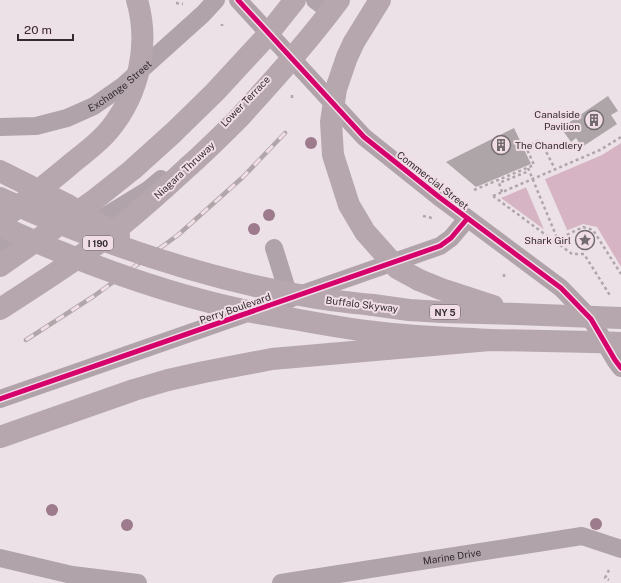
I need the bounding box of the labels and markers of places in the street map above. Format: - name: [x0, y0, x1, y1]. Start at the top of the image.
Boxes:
- place label: Canalside Pavilion: [534, 108, 580, 132]
- building icon: Canalside Pavilion: [583, 109, 605, 131]
- building icon: The Chandlery: [490, 134, 512, 156]
- place label: The Chandlery: [515, 139, 583, 151]
- place icon: Shark Girl: [574, 229, 596, 251]
- place label: Shark Girl: [524, 234, 571, 246]

